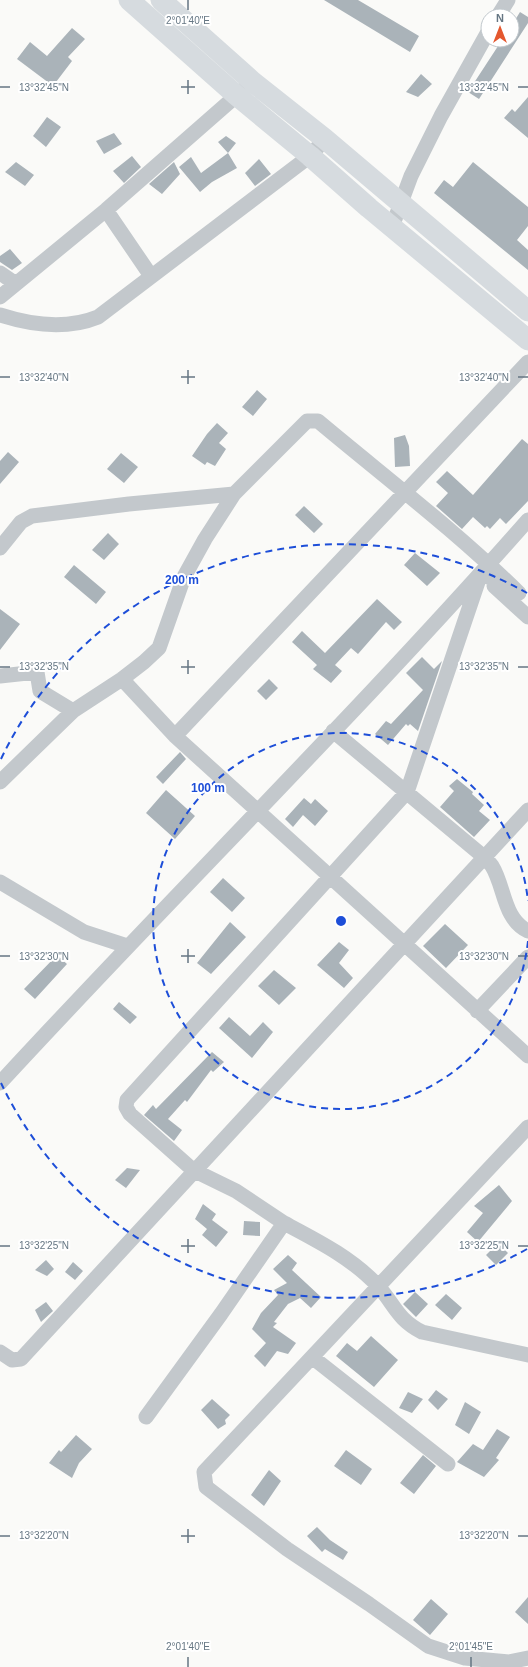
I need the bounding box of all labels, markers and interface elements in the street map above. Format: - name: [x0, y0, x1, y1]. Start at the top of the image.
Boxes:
- north arrow: [480, 8, 520, 48]
- text: N: [496, 12, 504, 24]
- text: 2°01'40"E: [166, 15, 210, 26]
- text: 13°32'45"N: [19, 82, 69, 93]
- text: 13°32'45"N: [459, 82, 509, 93]
- text: 13°32'40"N: [19, 372, 69, 383]
- text: 13°32'40"N: [459, 372, 509, 383]
- text: 200 m: [165, 573, 199, 587]
- text: 13°32'35"N: [19, 661, 69, 672]
- text: 13°32'35"N: [459, 661, 509, 672]
- text: 100 m: [191, 781, 225, 795]
- centre of rings: [334, 914, 348, 928]
- text: 13°32'30"N: [19, 951, 69, 962]
- text: 13°32'30"N: [459, 951, 509, 962]
- text: 13°32'25"N: [19, 1240, 69, 1251]
- text: 13°32'25"N: [459, 1240, 509, 1251]
- text: 13°32'20"N: [19, 1530, 69, 1541]
- text: 13°32'20"N: [459, 1530, 509, 1541]
- text: 2°01'40"E: [166, 1641, 210, 1652]
- text: 2°01'45"E: [449, 1641, 493, 1652]

